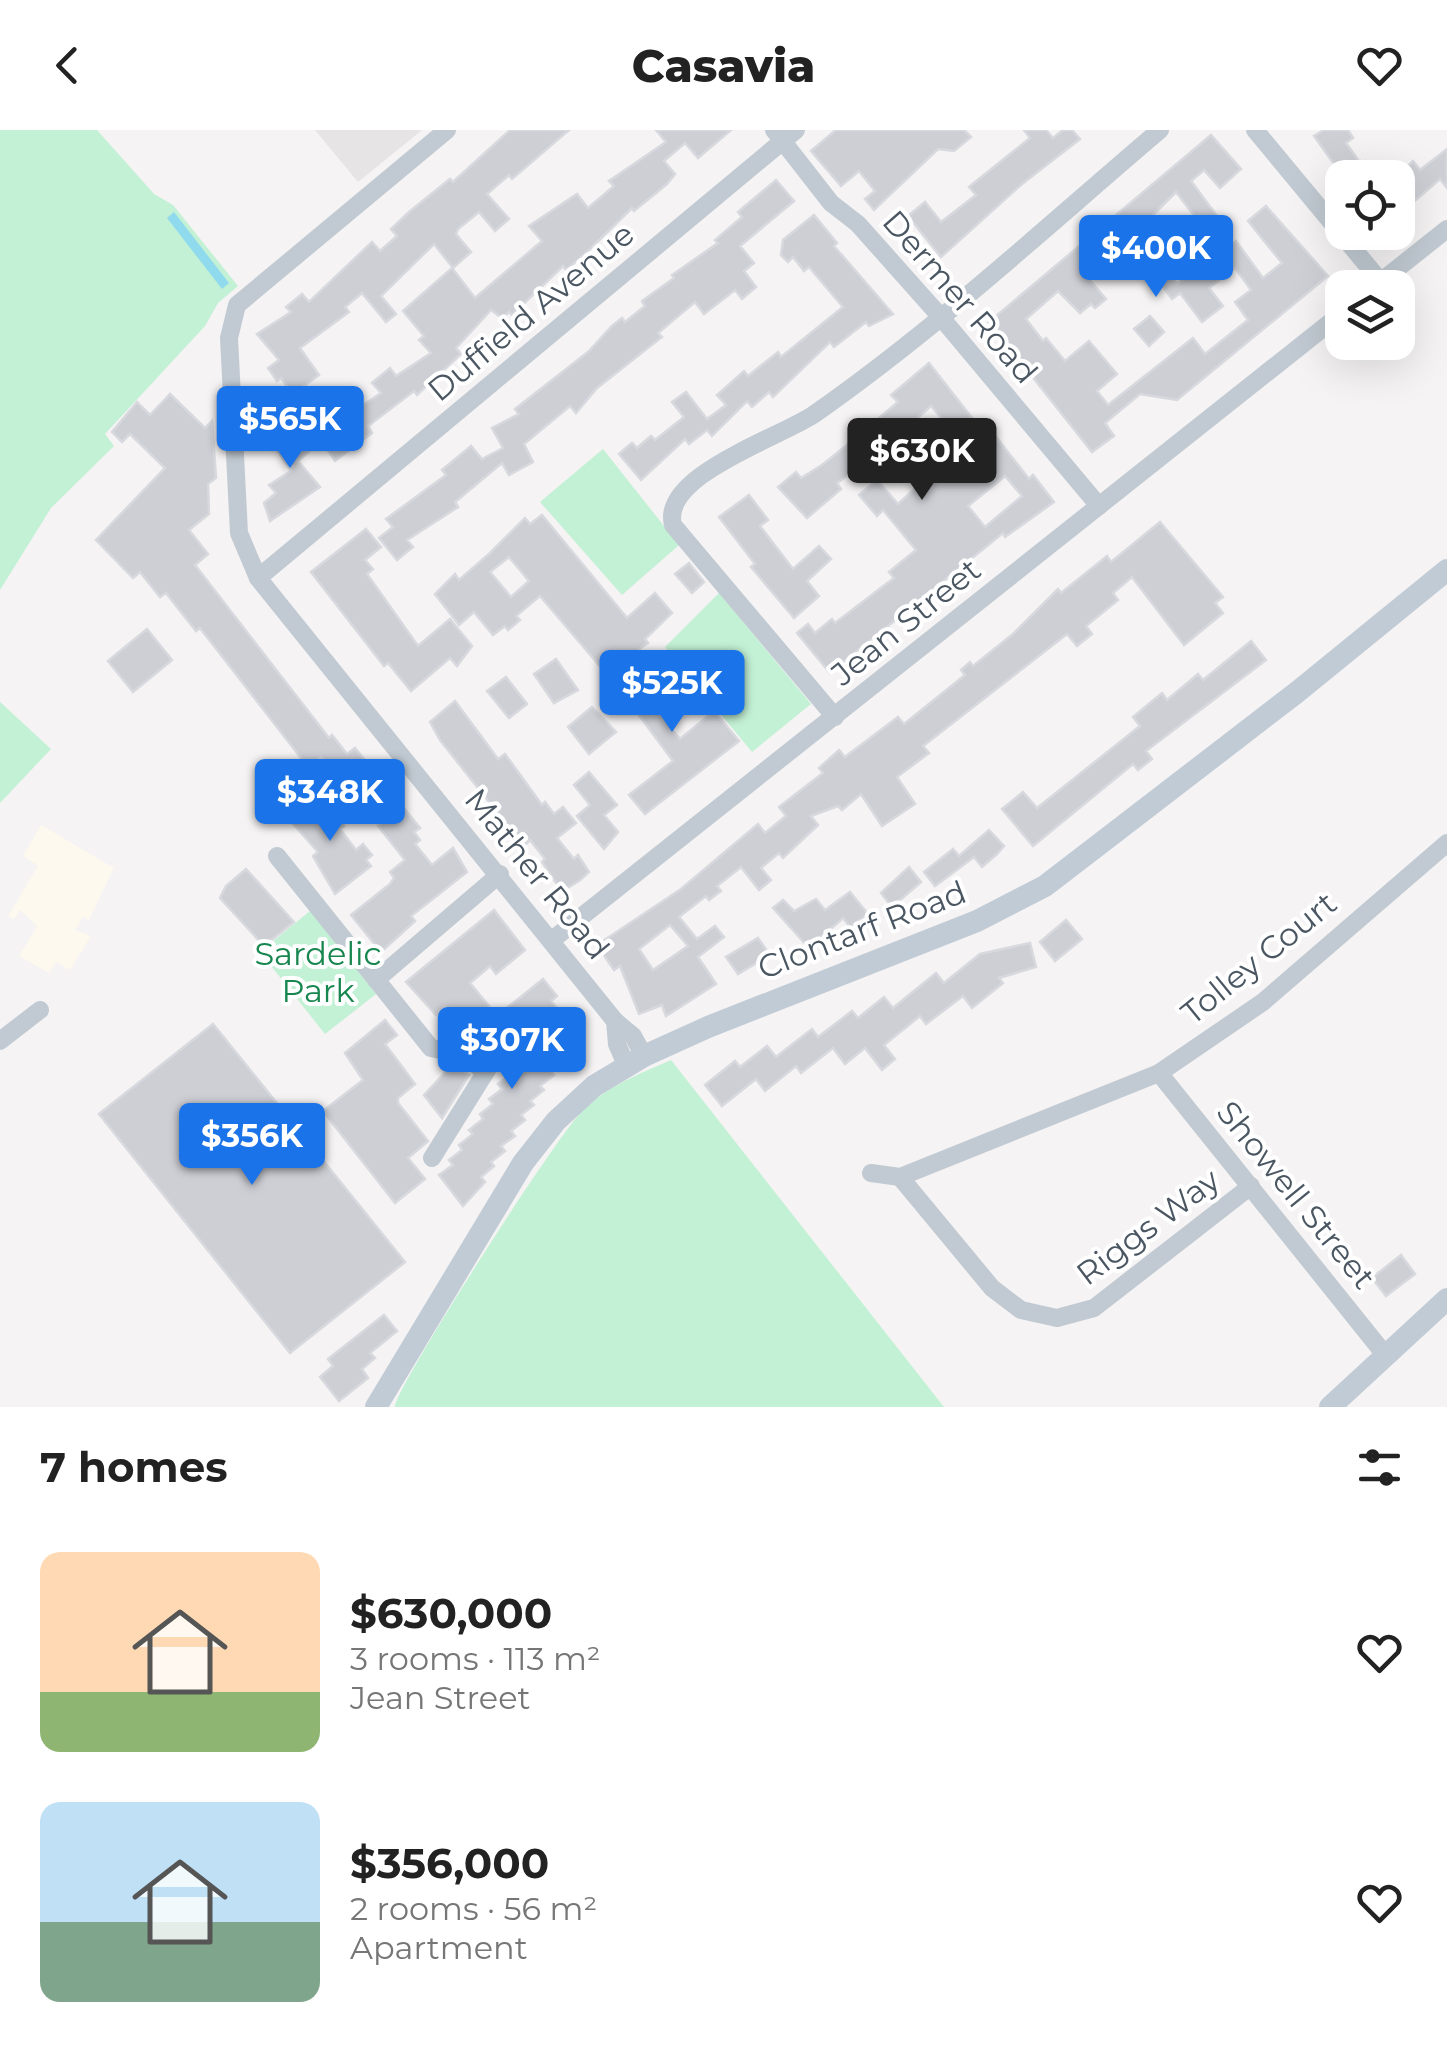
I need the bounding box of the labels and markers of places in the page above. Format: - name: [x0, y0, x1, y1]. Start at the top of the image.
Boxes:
- pin: $400K: [1086, 215, 1226, 300]
- pin: $565K: [220, 386, 360, 471]
- pin: $630K: [852, 418, 992, 503]
- pin: $525K: [602, 650, 742, 735]
- pin: $348K: [260, 759, 400, 844]
- pin: $307K: [442, 1007, 582, 1092]
- pin: $356K: [182, 1103, 322, 1188]

